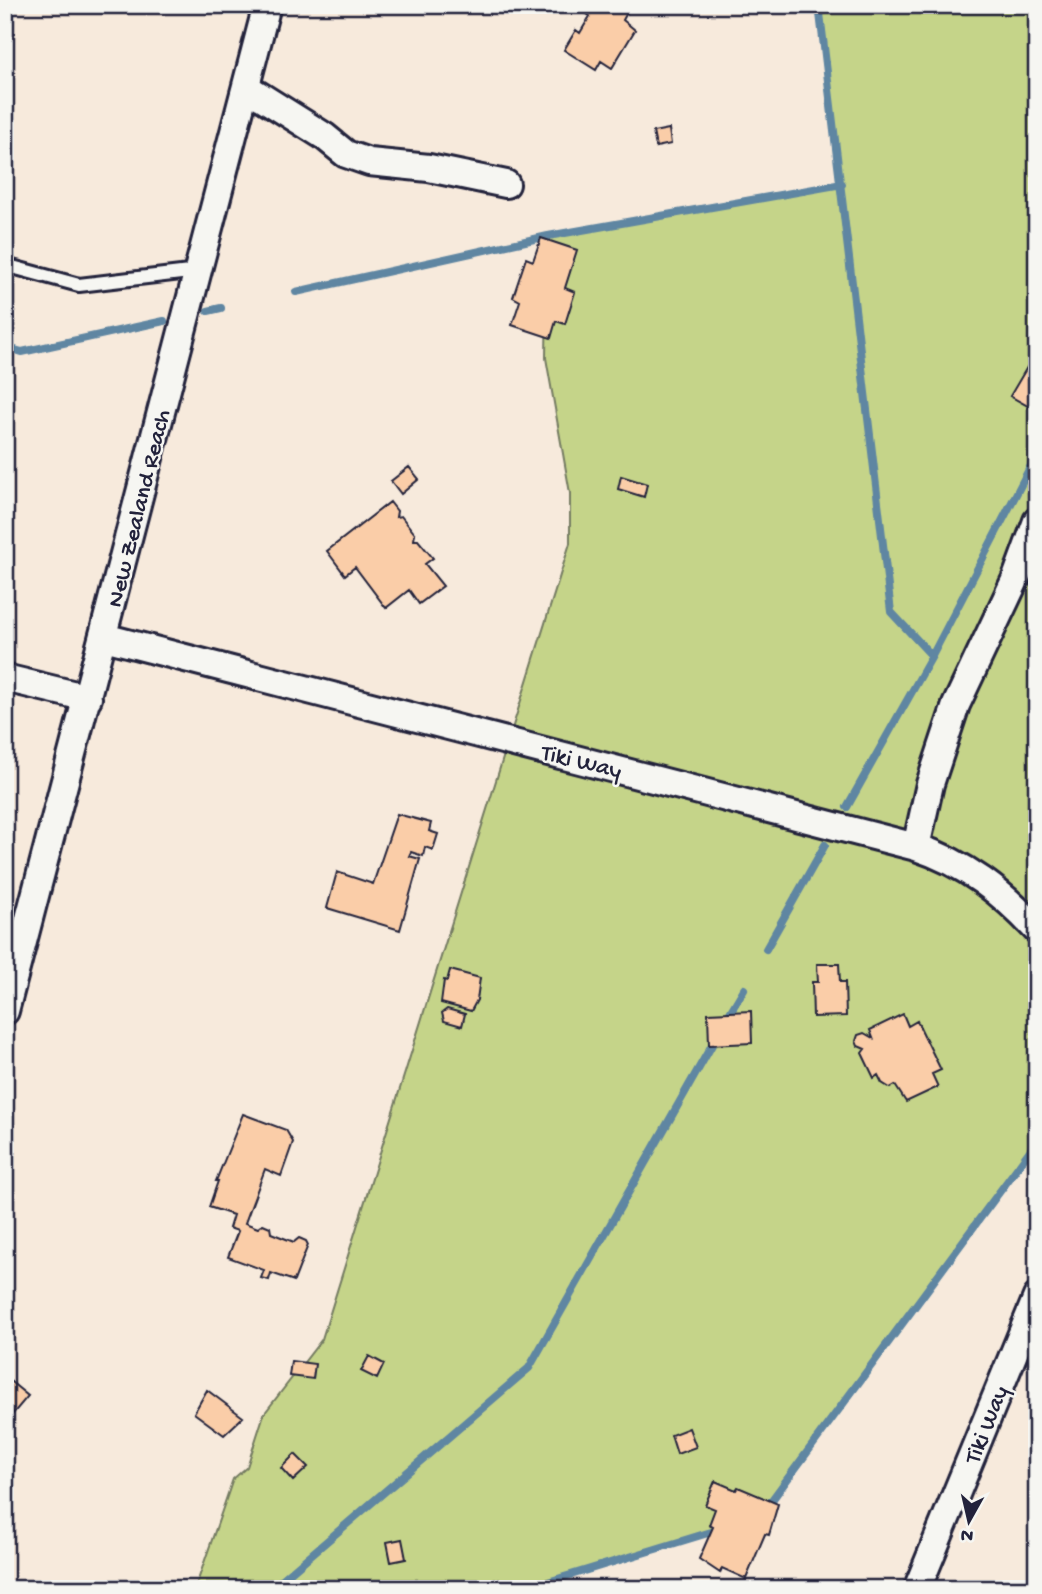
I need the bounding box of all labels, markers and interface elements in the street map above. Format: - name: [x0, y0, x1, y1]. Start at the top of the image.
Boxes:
- street label: New Zealand Reach: [102, 407, 179, 611]
- street label: Tiki Way: [536, 739, 624, 787]
- street label: Tiki Way: [959, 1382, 1017, 1470]
- north arrow: [934, 1486, 1004, 1556]
- text: N: [959, 1522, 975, 1547]

